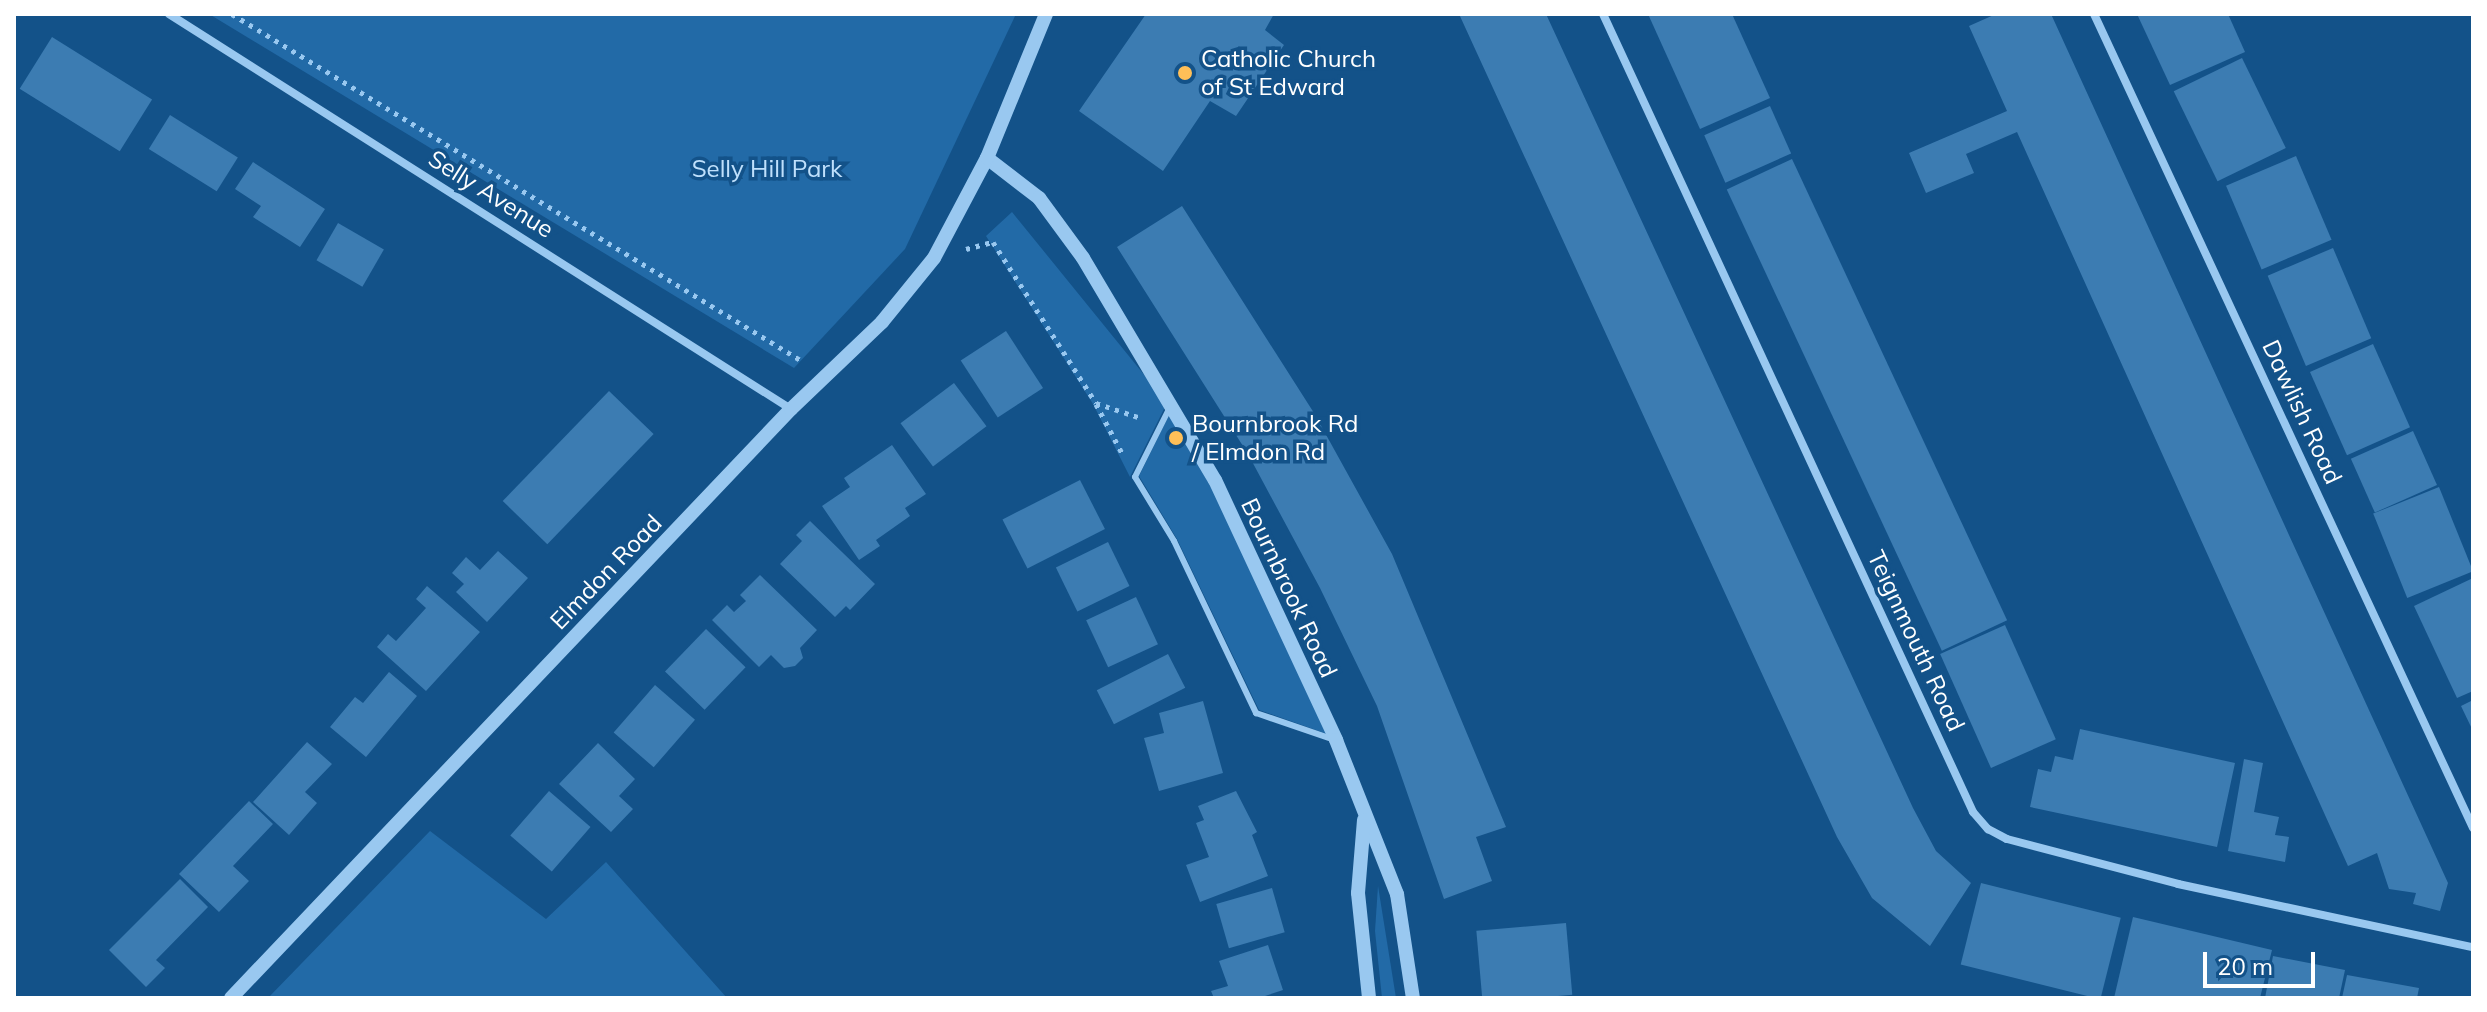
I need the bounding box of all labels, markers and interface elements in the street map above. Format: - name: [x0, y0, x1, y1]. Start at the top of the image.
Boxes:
- place label: Catholic Church of St Edward: [1201, 45, 1376, 101]
- marker: Catholic Church of St Edward: [1176, 64, 1194, 82]
- street label: Selly Avenue: [423, 144, 559, 244]
- park label: Selly Hill Park: [692, 155, 842, 183]
- street label: Dawlish Road: [2256, 335, 2348, 489]
- place label: Bournbrook Rd / Elmdon Rd: [1192, 410, 1358, 466]
- marker: Bournbrook Rd / Elmdon Rd: [1167, 429, 1185, 447]
- street label: Bournbrook Road: [1235, 494, 1343, 682]
- street label: Elmdon Road: [544, 509, 668, 635]
- street label: Teignmouth Road: [1861, 546, 1971, 736]
- scale bar: [2207, 936, 2319, 986]
- text: 20 m: [2217, 951, 2273, 981]

